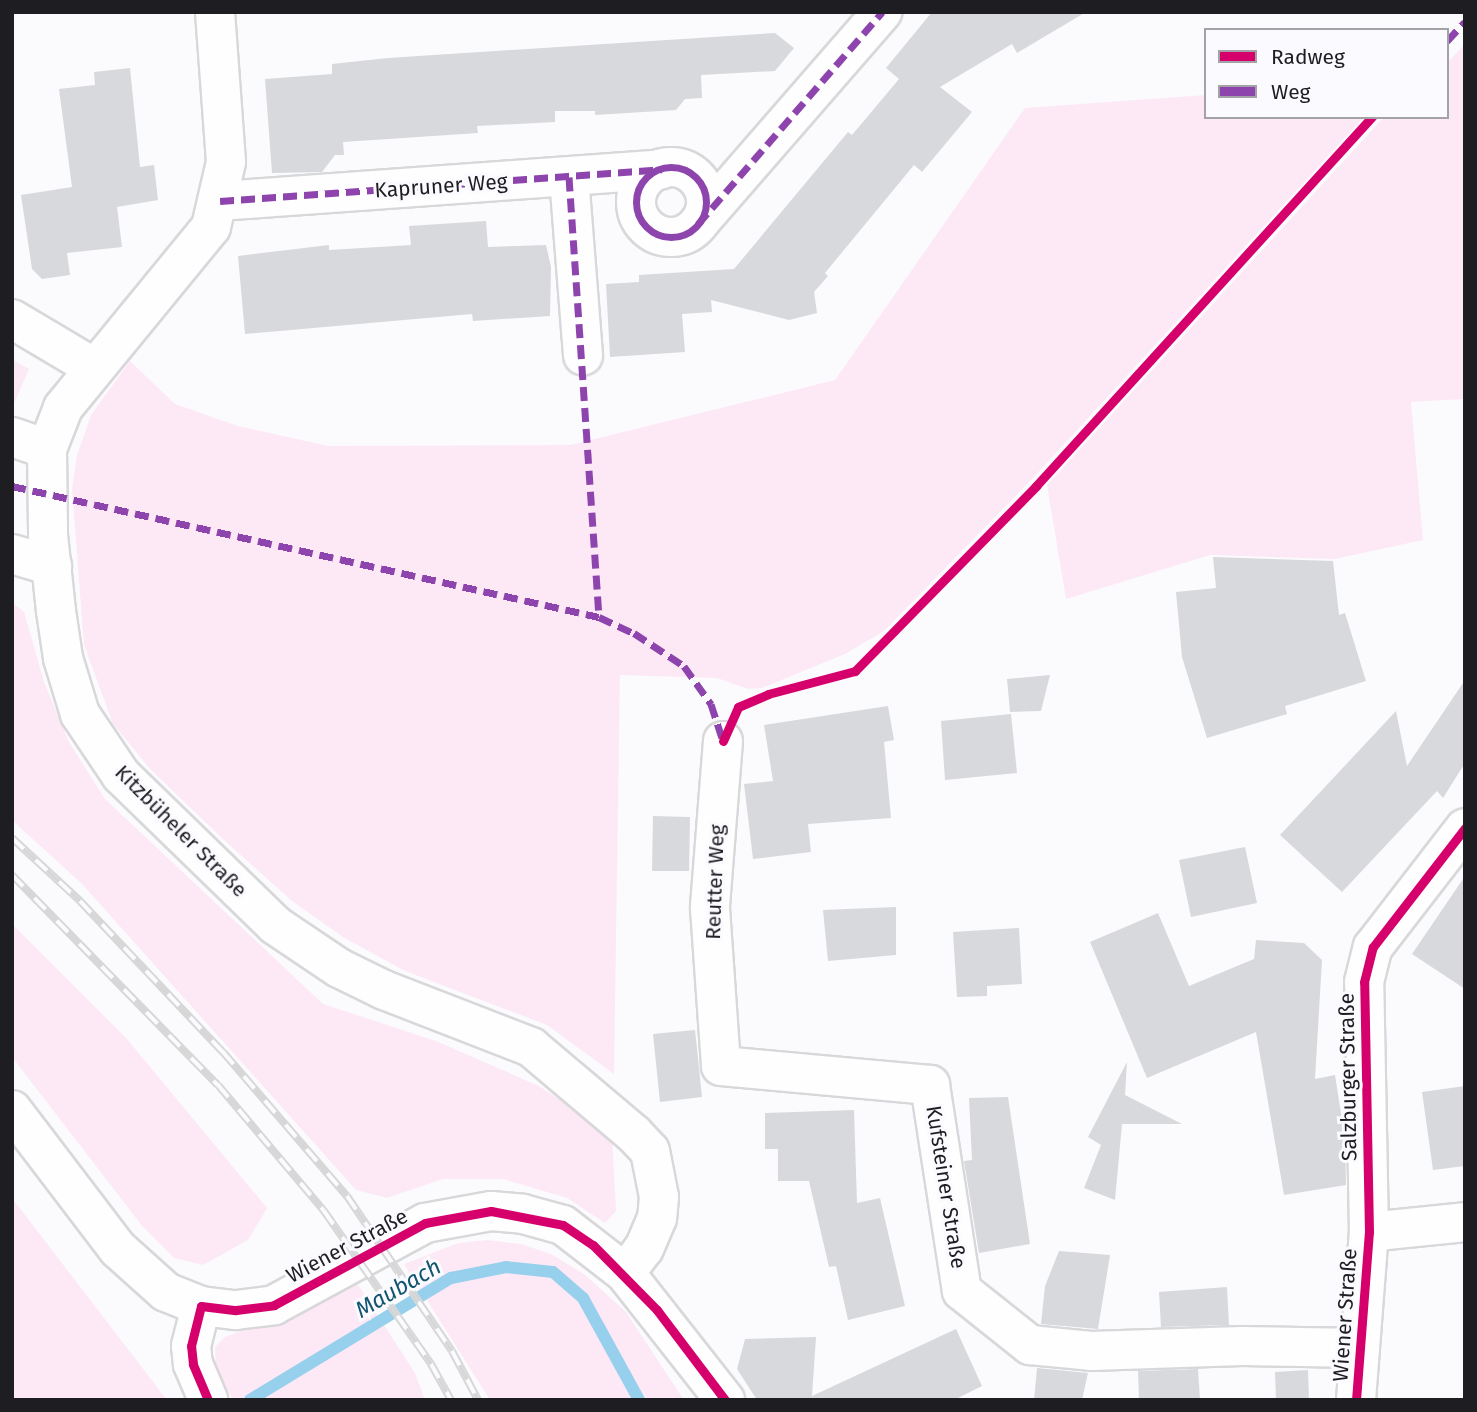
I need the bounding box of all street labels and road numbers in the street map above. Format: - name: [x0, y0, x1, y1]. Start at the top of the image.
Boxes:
- street label: Kapruner Weg: [374, 169, 508, 203]
- street label: Kitzbüheler Straße: [110, 760, 252, 902]
- street label: Reutter Weg: [700, 824, 730, 940]
- street label: Salzburger Straße: [1334, 993, 1362, 1161]
- street label: Kufsteiner Straße: [921, 1104, 971, 1270]
- street label: Wiener Straße: [282, 1203, 412, 1289]
- street label: Wiener Straße: [1328, 1247, 1362, 1383]

